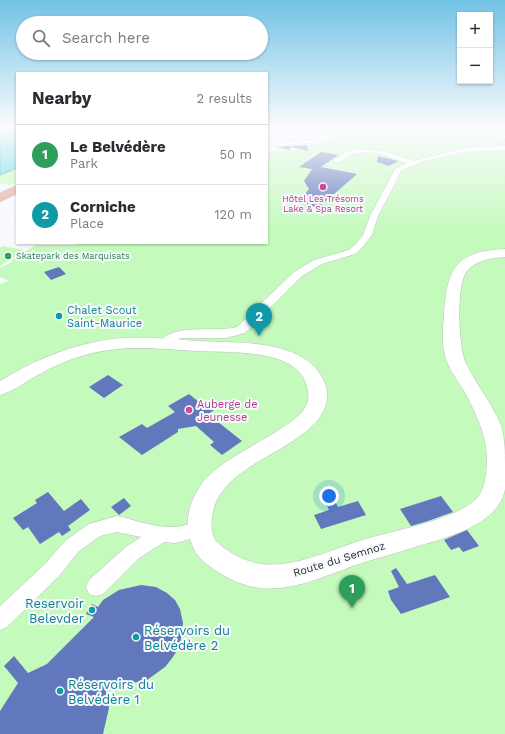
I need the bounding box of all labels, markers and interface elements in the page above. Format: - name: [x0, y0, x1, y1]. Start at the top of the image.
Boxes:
- map controls: [457, 12, 493, 84]
- button: +: [457, 12, 493, 48]
- search box: [16, 16, 268, 60]
- icon: search: [30, 27, 52, 49]
- text: Search here: [62, 29, 150, 47]
- button: −: [457, 48, 493, 84]
- text: Nearby: [32, 88, 91, 108]
- text: 2 results: [197, 91, 252, 106]
- text: Le Belvédère: [70, 138, 166, 156]
- text: 1: [42, 147, 48, 162]
- text: 50 m: [220, 147, 252, 162]
- text: Park: [70, 156, 98, 171]
- marker: Hôtel Les Trésoms Lake & Spa Resort: [318, 182, 328, 192]
- place label: Hôtel Les Trésoms Lake & Spa Resort: [282, 194, 364, 214]
- text: Corniche: [70, 198, 136, 216]
- text: 2: [41, 207, 49, 222]
- text: 120 m: [214, 207, 252, 222]
- text: Place: [70, 216, 104, 231]
- marker: Skatepark des Marquisats: [3, 251, 13, 261]
- place label: Skatepark des Marquisats: [16, 251, 130, 261]
- pin: 2: [246, 303, 272, 336]
- place label: Chalet Scout Saint-Maurice: [67, 304, 142, 330]
- marker: Chalet Scout Saint-Maurice: [54, 311, 64, 321]
- place label: Auberge de Jeunesse: [197, 398, 258, 424]
- marker: Auberge de Jeunesse: [184, 405, 194, 415]
- your location: [319, 486, 339, 506]
- street label: Route du Semnoz: [291, 539, 387, 580]
- pin: 1: [339, 575, 365, 608]
- place label: Reservoir Belevder: [25, 596, 84, 626]
- marker: Reservoir Belevder: [87, 605, 97, 615]
- place label: Réservoirs du Belvédère 2: [144, 623, 230, 653]
- marker: Réservoirs du Belvédère 2: [131, 632, 141, 642]
- place label: Réservoirs du Belvédère 1: [68, 677, 154, 707]
- marker: Réservoirs du Belvédère 1: [55, 686, 65, 696]

